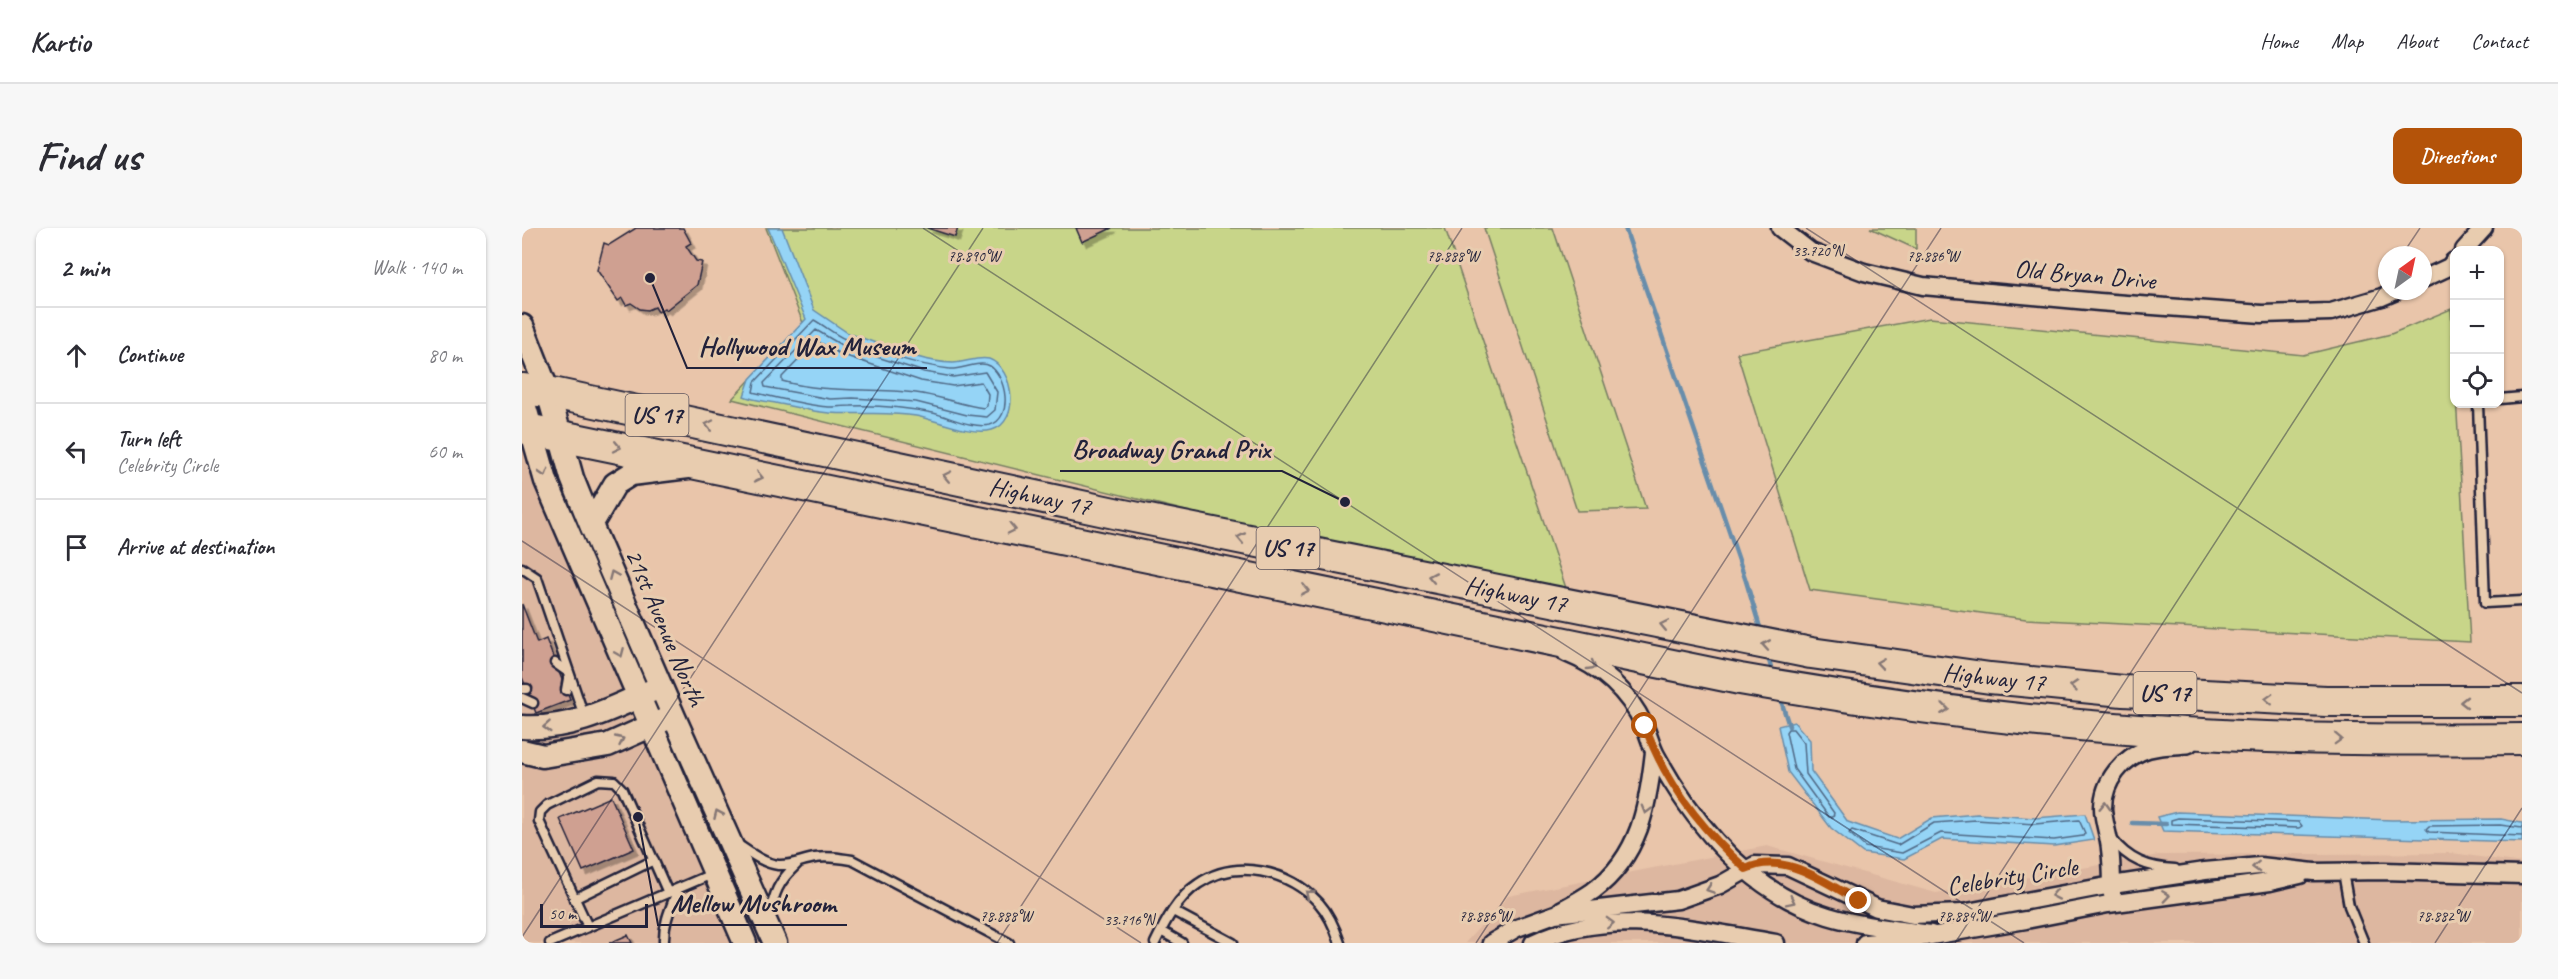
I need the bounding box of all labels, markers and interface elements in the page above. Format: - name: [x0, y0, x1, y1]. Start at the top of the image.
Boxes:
- text: Kartio: [30, 24, 91, 59]
- text: Home: [2260, 28, 2298, 54]
- text: Map: [2331, 28, 2363, 54]
- text: About: [2396, 28, 2438, 54]
- text: Contact: [2471, 28, 2528, 54]
- button: Directions: [2393, 128, 2522, 184]
- text: Find us: [36, 130, 141, 183]
- text: 33.720°N: [1793, 242, 1846, 261]
- north arrow: [2378, 246, 2432, 300]
- map controls: [2450, 246, 2504, 408]
- button: +: [2450, 246, 2504, 300]
- text: 78.890°W: [948, 247, 1003, 266]
- text: 78.888°W: [1427, 247, 1482, 266]
- text: 78.886°W: [1907, 247, 1962, 266]
- text: 2 min: [60, 251, 110, 284]
- street label: Old Bryan Drive: [2013, 252, 2158, 297]
- text: Walk · 140 m: [372, 255, 462, 280]
- button: −: [2450, 300, 2504, 354]
- callout: Hollywood Wax Museum: [687, 323, 927, 368]
- text: Hollywood Wax Museum: [699, 329, 917, 363]
- icon: ahead: [60, 339, 93, 372]
- text: Continue: [117, 341, 183, 369]
- text: 80 m: [428, 343, 462, 368]
- button: locate: [2450, 354, 2504, 408]
- road number: US 17: [626, 394, 688, 436]
- one-way arrow: [704, 419, 714, 432]
- text: Turn left: [117, 425, 181, 453]
- callout: Broadway Grand Prix: [1060, 426, 1282, 471]
- text: Broadway Grand Prix: [1072, 432, 1273, 466]
- icon: left: [60, 435, 93, 468]
- text: 60 m: [428, 439, 462, 464]
- one-way arrow: [611, 440, 621, 453]
- text: Celebrity Circle: [117, 453, 218, 478]
- one-way arrow: [537, 467, 549, 478]
- one-way arrow: [754, 470, 764, 483]
- street label: Highway 17: [986, 470, 1095, 524]
- one-way arrow: [943, 471, 953, 484]
- one-way arrow: [1006, 522, 1016, 535]
- road number: US 17: [1256, 527, 1320, 569]
- icon: arrive: [60, 531, 93, 564]
- one-way arrow: [1236, 532, 1246, 545]
- text: Arrive at destination: [117, 533, 274, 561]
- street label: 21st Avenue North: [618, 543, 714, 713]
- street label: Highway 17: [1462, 568, 1571, 621]
- one-way arrow: [608, 570, 620, 581]
- one-way arrow: [1427, 571, 1437, 584]
- one-way arrow: [1300, 582, 1310, 595]
- one-way arrow: [1659, 619, 1669, 632]
- one-way arrow: [1761, 639, 1771, 652]
- one-way arrow: [613, 646, 625, 657]
- street label: Highway 17: [1941, 656, 2048, 699]
- one-way arrow: [1876, 658, 1885, 670]
- one-way arrow: [1586, 659, 1596, 670]
- road number: US 17: [2134, 672, 2196, 714]
- one-way arrow: [2070, 680, 2079, 693]
- one-way arrow: [2264, 693, 2273, 705]
- one-way arrow: [2459, 696, 2468, 708]
- one-way arrow: [1940, 702, 1949, 715]
- route start: [1631, 712, 1657, 738]
- one-way arrow: [542, 720, 551, 733]
- one-way arrow: [2334, 733, 2343, 746]
- one-way arrow: [613, 735, 624, 747]
- one-way arrow: [2099, 801, 2112, 810]
- one-way arrow: [1640, 805, 1653, 815]
- one-way arrow: [713, 810, 725, 821]
- street label: Celebrity Circle: [1944, 850, 2081, 903]
- one-way arrow: [2251, 861, 2260, 873]
- callout: Mellow Mushroom: [658, 880, 847, 925]
- one-way arrow: [1705, 881, 1716, 894]
- text: Mellow Mushroom: [670, 886, 838, 920]
- route end: [1845, 887, 1871, 913]
- one-way arrow: [2050, 889, 2059, 901]
- one-way arrow: [2161, 890, 2170, 902]
- one-way arrow: [1305, 891, 1316, 902]
- one-way arrow: [1785, 893, 1796, 905]
- scale bar: [540, 901, 648, 928]
- text: 50 m: [549, 904, 576, 924]
- text: 78.888°W: [980, 907, 1035, 926]
- text: 78.886°W: [1459, 907, 1514, 926]
- text: 78.884°W: [1938, 907, 1993, 926]
- text: 78.882°W: [2417, 907, 2472, 926]
- text: 33.716°N: [1104, 911, 1157, 930]
- one-way arrow: [1605, 917, 1614, 929]

